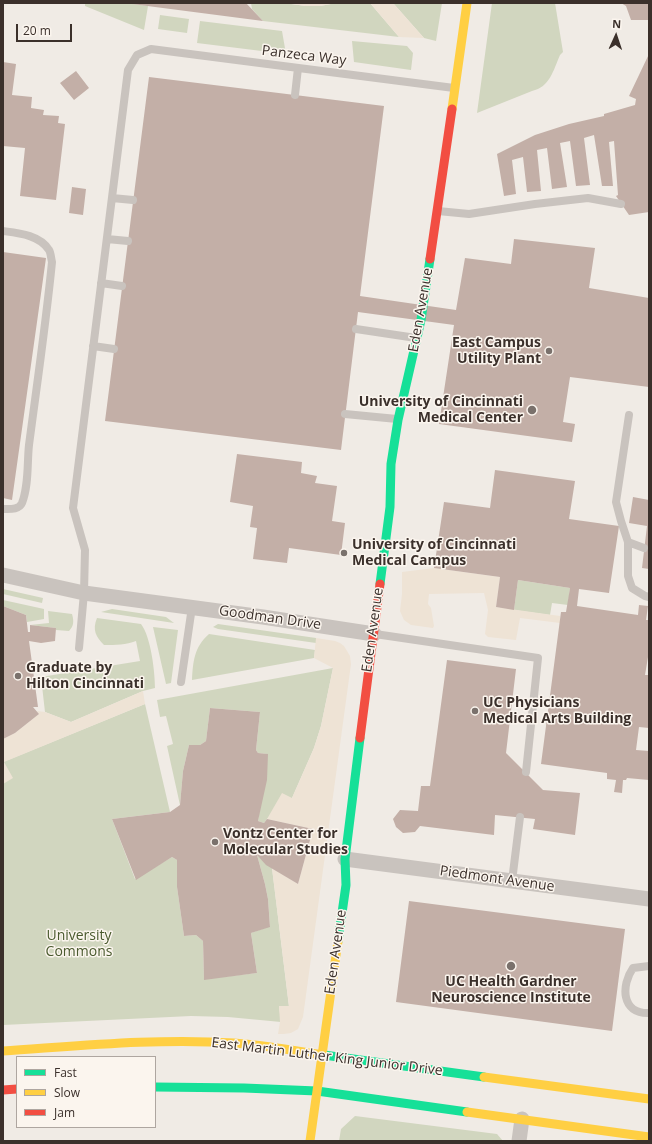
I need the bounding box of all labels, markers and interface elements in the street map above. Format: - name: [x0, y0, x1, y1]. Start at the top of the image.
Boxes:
- scale bar: [18, 16, 74, 42]
- north arrow: [596, 16, 636, 56]
- text: N: [612, 16, 622, 31]
- text: 20 m: [23, 22, 51, 39]
- street label: Panzeca Way: [261, 42, 347, 70]
- street label: Eden Avenue: [405, 267, 437, 353]
- place label: East Campus Utility Plant: [452, 335, 541, 368]
- marker: East Campus Utility Plant: [544, 346, 554, 356]
- place label: University of Cincinnati Medical Center: [359, 394, 523, 426]
- marker: University of Cincinnati Medical Center: [526, 404, 538, 416]
- place label: University of Cincinnati Medical Campus: [352, 537, 516, 570]
- marker: University of Cincinnati Medical Campus: [339, 548, 349, 558]
- street label: Eden Avenue: [359, 587, 387, 673]
- street label: Goodman Drive: [218, 603, 322, 633]
- place label: Graduate by Hilton Cincinnati: [26, 660, 144, 692]
- marker: Graduate by Hilton Cincinnati: [13, 671, 23, 681]
- place label: UC Physicians Medical Arts Building: [483, 695, 631, 728]
- marker: UC Physicians Medical Arts Building: [470, 706, 480, 716]
- place label: Vontz Center for Molecular Studies: [223, 826, 348, 858]
- marker: Vontz Center for Molecular Studies: [210, 837, 220, 847]
- street label: Piedmont Avenue: [439, 863, 555, 895]
- street label: Eden Avenue: [322, 909, 350, 995]
- park label: University Commons: [46, 928, 112, 960]
- marker: UC Health Gardner Neuroscience Institute: [505, 960, 517, 972]
- place label: UC Health Gardner Neuroscience Institute: [431, 974, 591, 1006]
- street label: East Martin Luther King Junior Drive: [210, 1034, 444, 1080]
- legend: [16, 1056, 156, 1128]
- text: Fast: [54, 1064, 77, 1081]
- text: Slow: [54, 1084, 80, 1101]
- text: Jam: [54, 1104, 75, 1121]

